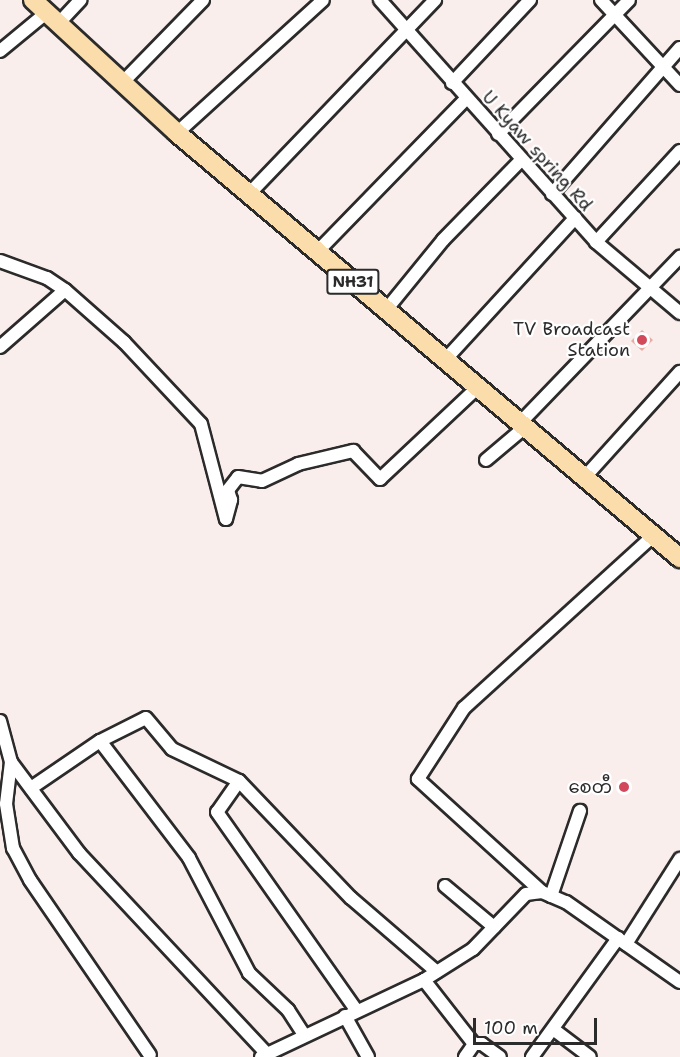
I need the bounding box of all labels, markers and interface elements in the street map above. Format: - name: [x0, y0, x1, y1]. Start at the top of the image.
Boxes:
- street label: U Kyaw spring Rd: [477, 86, 597, 216]
- road number: NH31: [326, 269, 380, 295]
- place label: TV Broadcast Station: [513, 319, 630, 362]
- marker: TV Broadcast Station: [635, 333, 649, 347]
- place label: စေတီ: [569, 776, 612, 798]
- marker: စေတီ: [617, 780, 631, 794]
- scale bar: [476, 1006, 600, 1044]
- text: 100 m: [484, 1016, 538, 1040]

